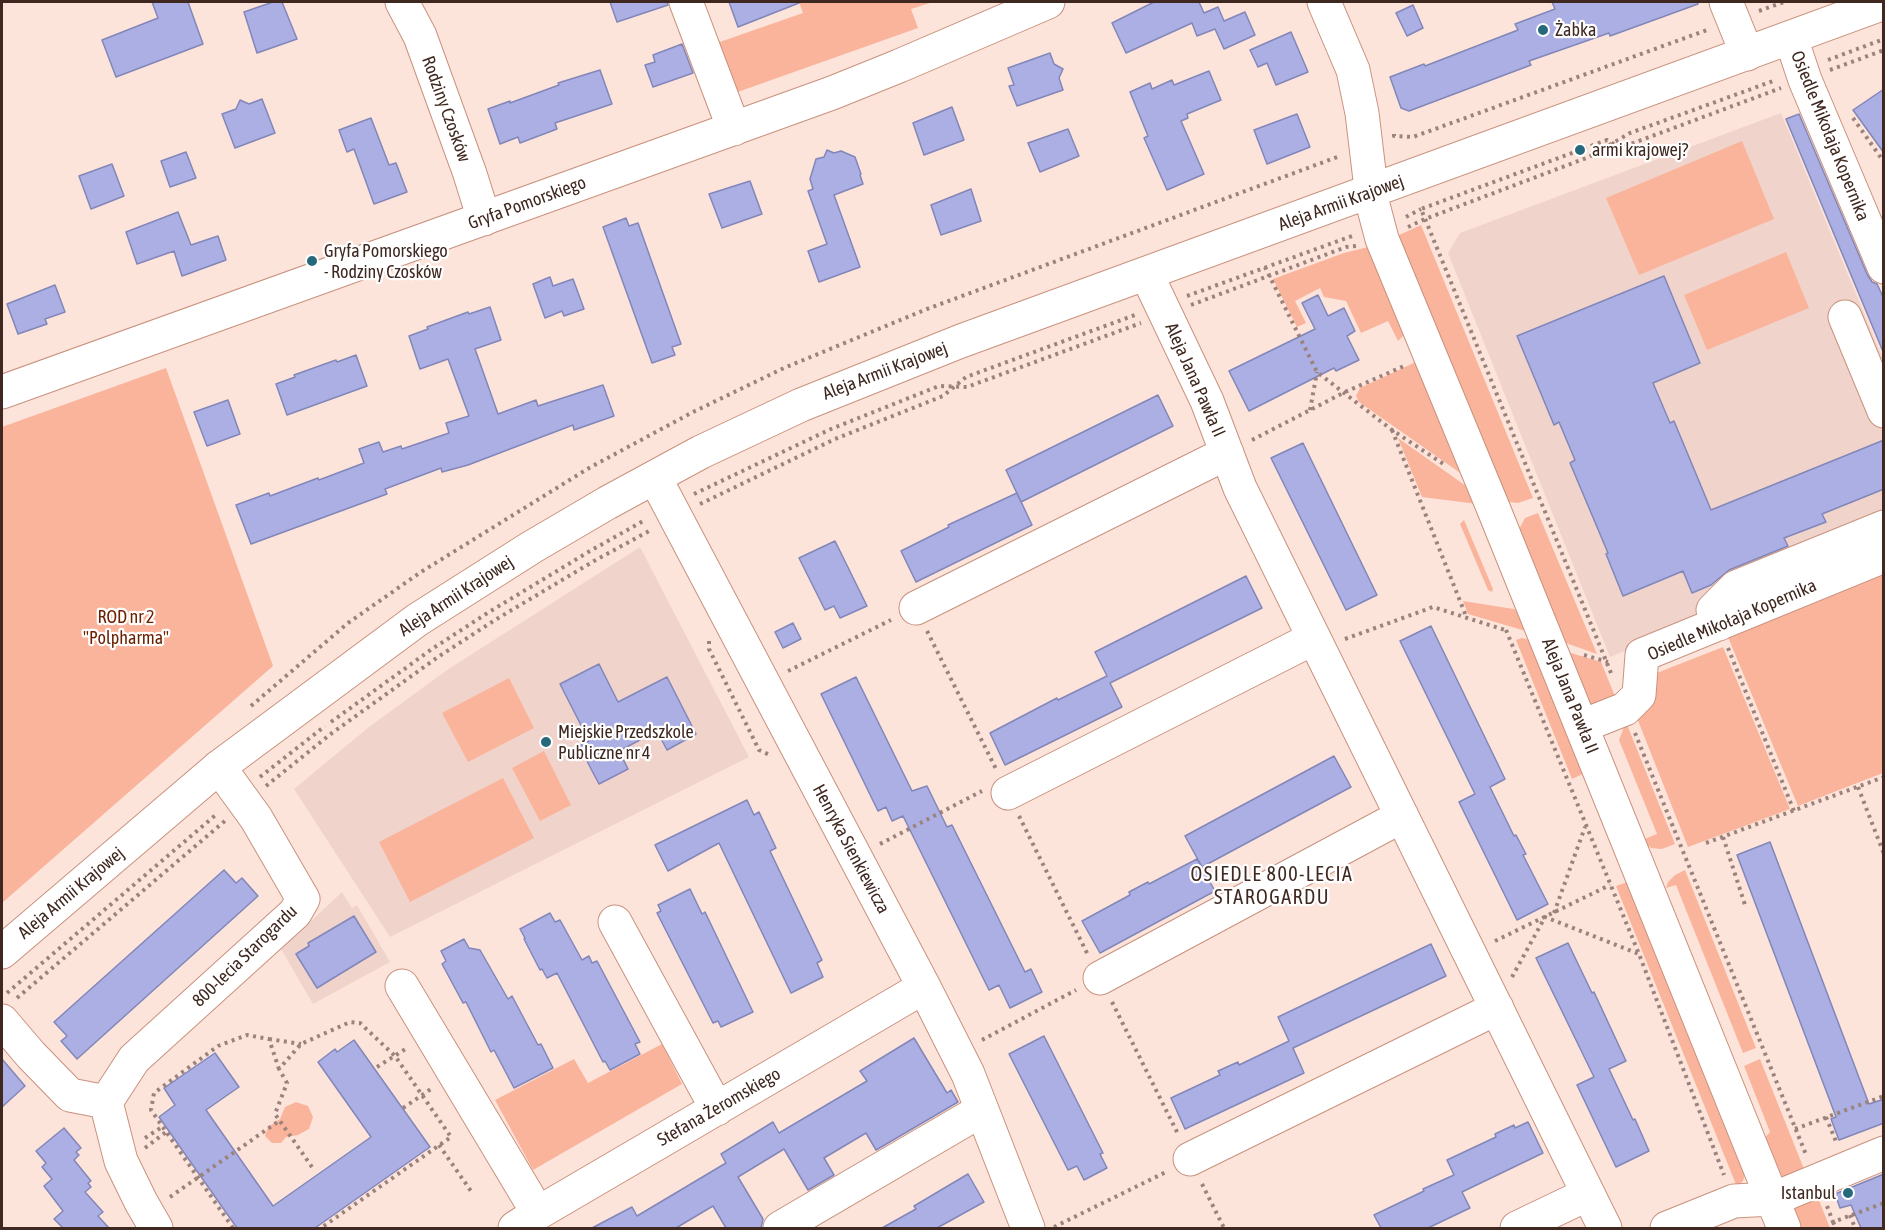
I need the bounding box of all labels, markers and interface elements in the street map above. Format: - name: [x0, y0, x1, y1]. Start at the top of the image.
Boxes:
- place label: Żabka: [1555, 19, 1596, 41]
- marker: Żabka: [1536, 23, 1550, 37]
- street label: Osiedle Mikołaja Kopernika: [1786, 48, 1874, 224]
- street label: Rodziny Czosków: [417, 53, 475, 165]
- place label: armi krajowej?: [1592, 139, 1688, 161]
- marker: armi krajowej?: [1573, 143, 1587, 157]
- street label: Aleja Armii Krajowej: [1275, 170, 1407, 236]
- street label: Gryfa Pomorskiego: [465, 172, 589, 234]
- place label: Gryfa Pomorskiego - Rodziny Czosków: [324, 240, 448, 282]
- marker: Gryfa Pomorskiego - Rodziny Czosków: [305, 254, 319, 268]
- street label: Aleja Jana Pawła II: [1160, 320, 1230, 440]
- street label: Aleja Armii Krajowej: [820, 337, 950, 405]
- street label: Aleja Armii Krajowej: [395, 551, 517, 641]
- street label: Osiedle Mikołaja Kopernika: [1644, 575, 1820, 665]
- park label: ROD nr 2 "Polpharma": [83, 606, 169, 648]
- street label: Aleja Jana Pawła II: [1537, 635, 1603, 757]
- place label: Miejskie Przedszkole Publiczne nr 4: [558, 721, 694, 764]
- marker: Miejskie Przedszkole Publiczne nr 4: [539, 735, 553, 749]
- street label: Henryka Sienkiewicza: [808, 781, 894, 917]
- street label: Aleja Armii Krajowej: [14, 842, 128, 944]
- district label: OSIEDLE 800-LECIA STAROGARDU: [1191, 863, 1353, 910]
- street label: 800-lecia Starogardu: [188, 901, 302, 1011]
- street label: Stefana Żeromskiego: [654, 1063, 784, 1151]
- place label: Istanbul: [1781, 1182, 1836, 1204]
- marker: Istanbul: [1841, 1186, 1855, 1200]

